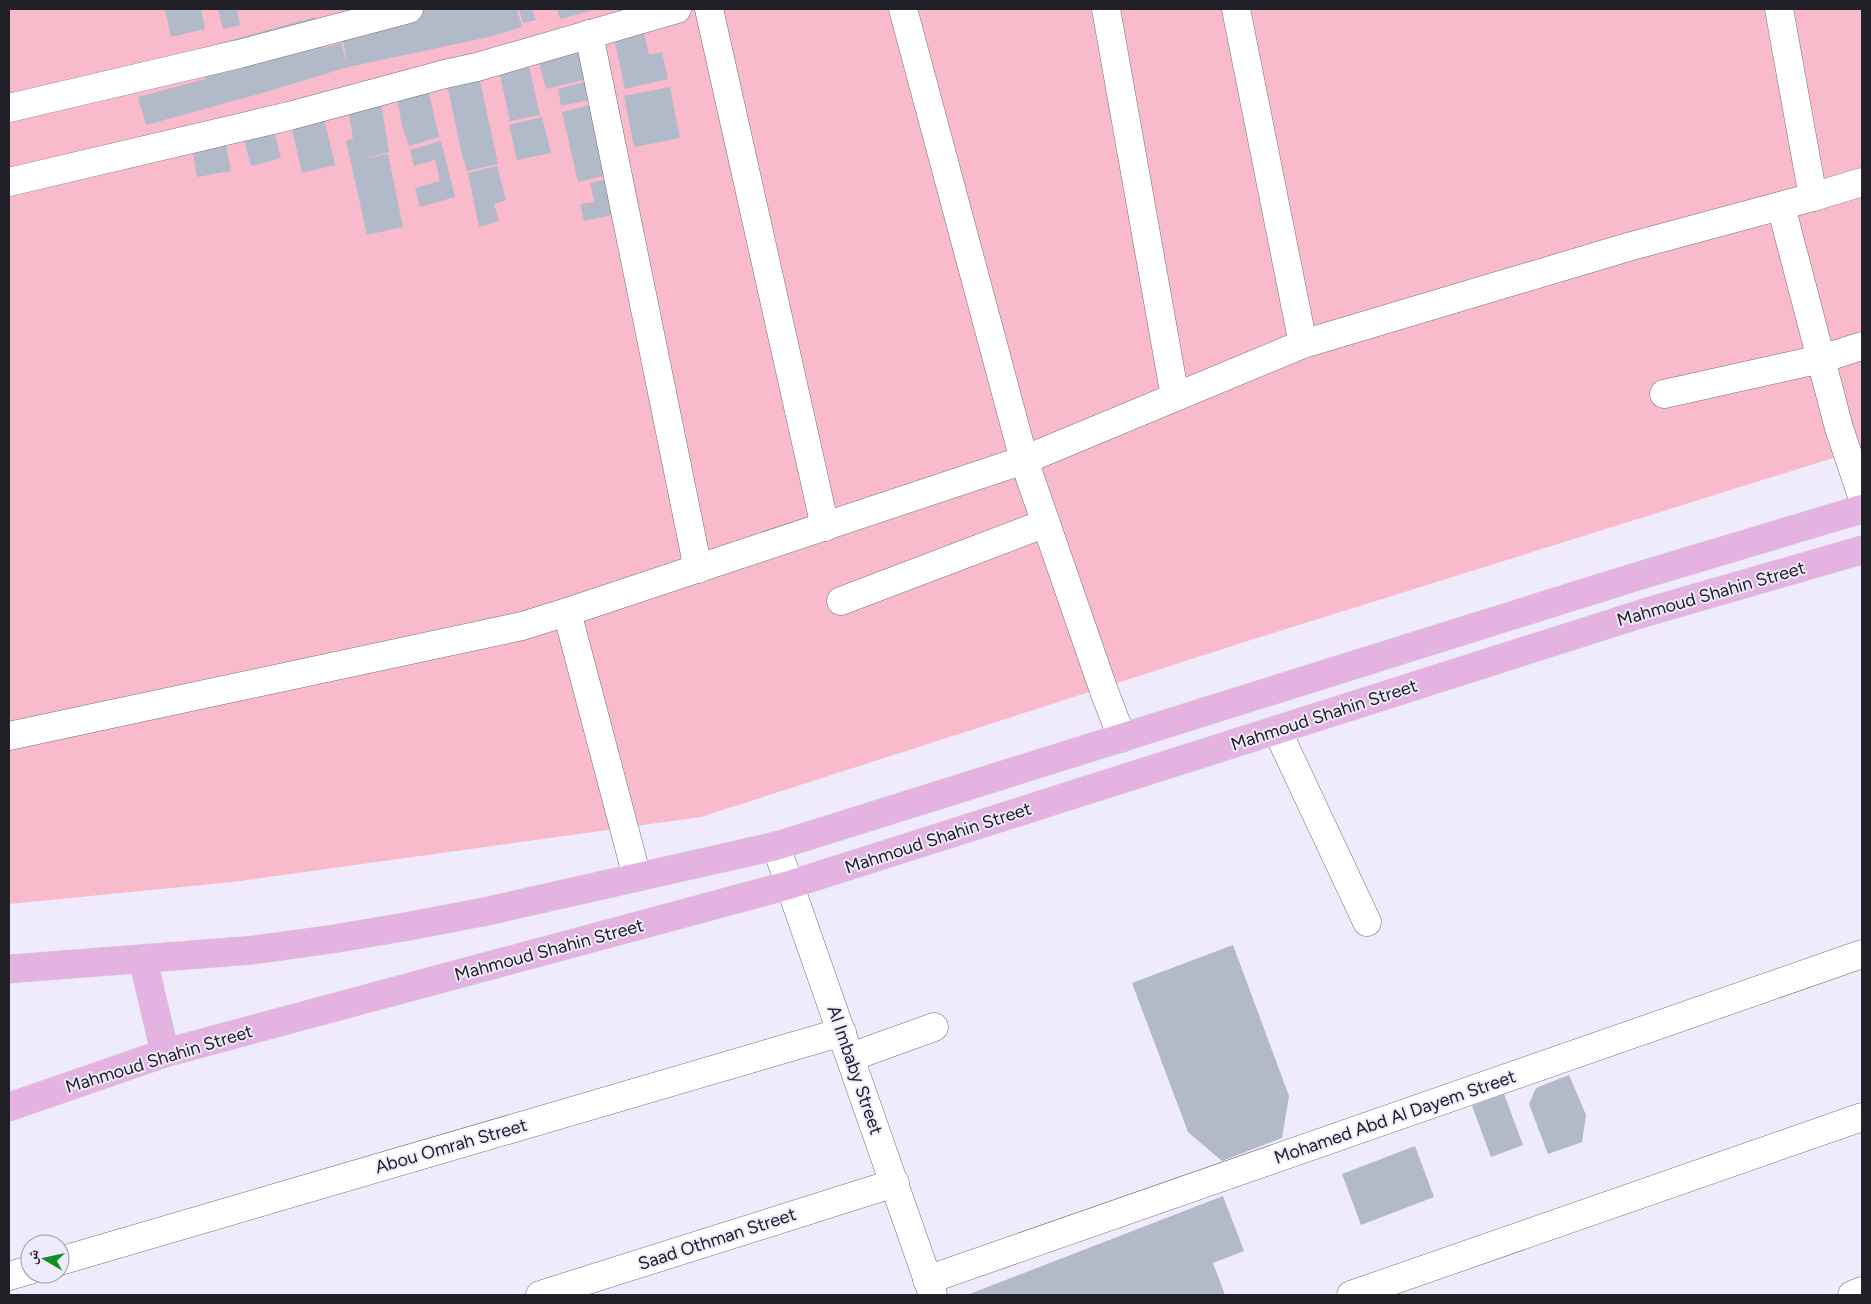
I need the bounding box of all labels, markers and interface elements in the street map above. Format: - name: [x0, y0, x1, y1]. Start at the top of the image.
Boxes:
- street label: Mahmoud Shahin Street: [1614, 557, 1808, 631]
- street label: Mahmoud Shahin Street: [1228, 674, 1420, 756]
- street label: Mahmoud Shahin Street: [842, 797, 1034, 879]
- street label: Mahmoud Shahin Street: [452, 914, 646, 986]
- street label: Al Imbaby Street: [823, 1003, 887, 1138]
- street label: Mahmoud Shahin Street: [63, 1020, 255, 1098]
- street label: Mohamed Abd Al Dayem Street: [1271, 1065, 1519, 1169]
- street label: Abou Omrah Street: [372, 1114, 530, 1178]
- street label: Saad Othman Street: [635, 1203, 799, 1275]
- north arrow: [20, 1234, 70, 1284]
- text: ش: [23, 1248, 42, 1266]

